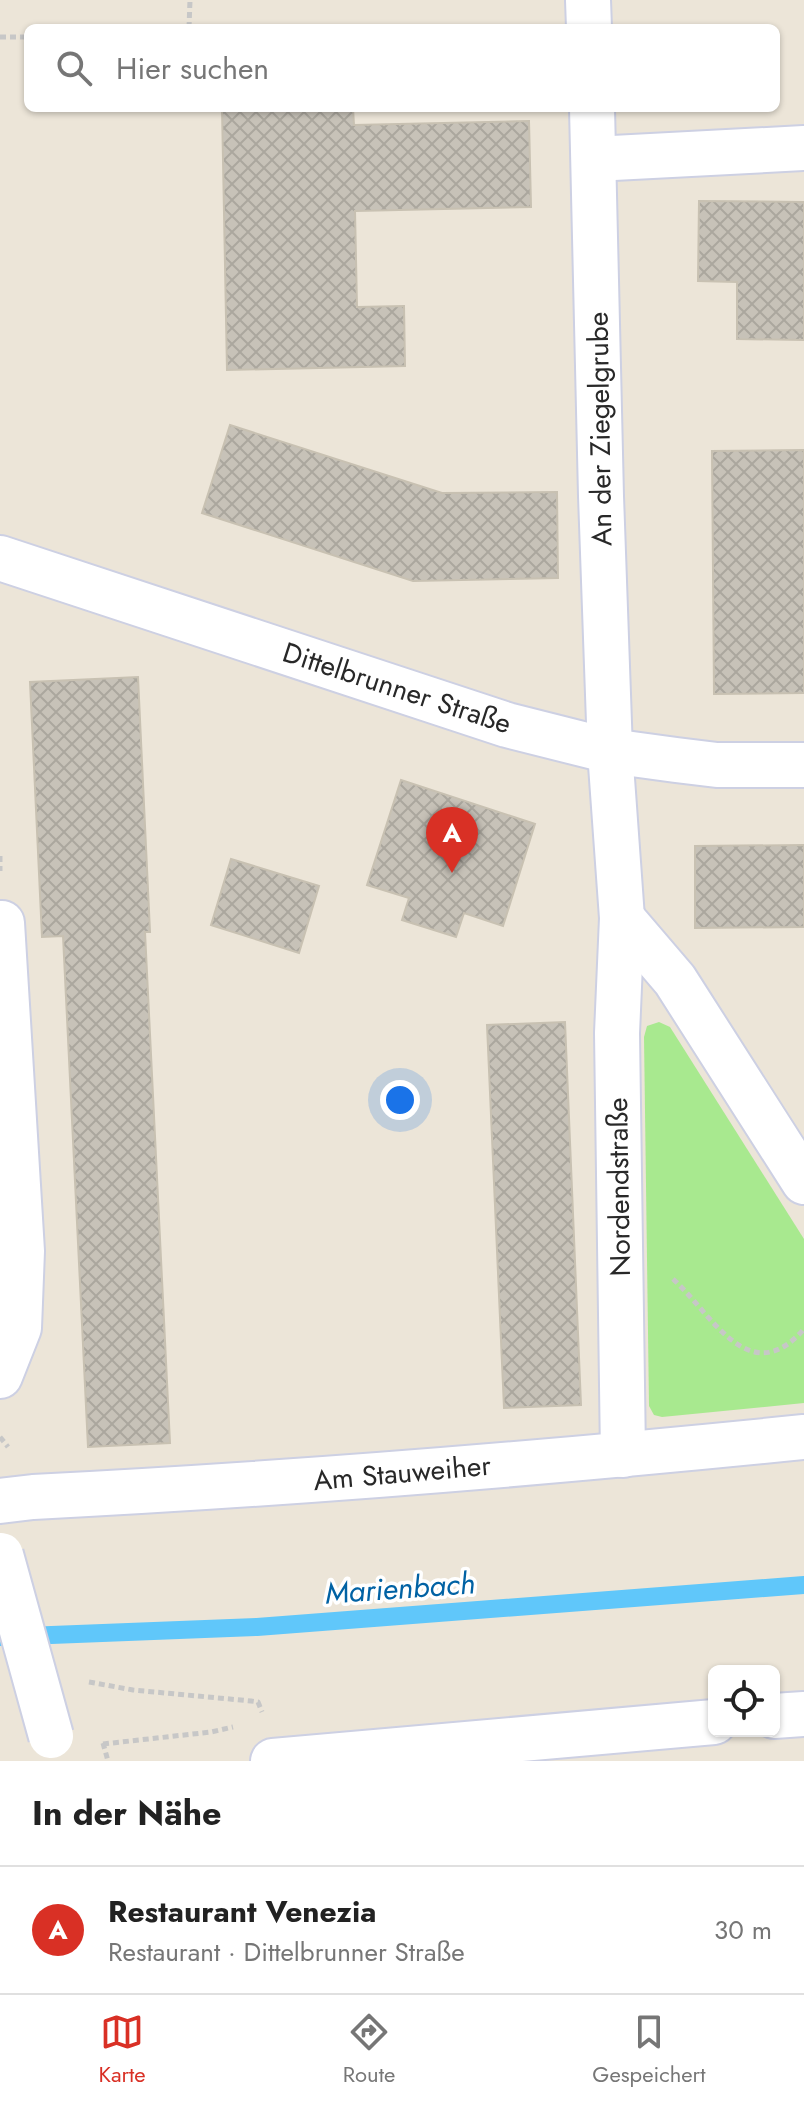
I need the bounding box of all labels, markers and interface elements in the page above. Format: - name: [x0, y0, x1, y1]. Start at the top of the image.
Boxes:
- search box: [24, 24, 780, 112]
- icon: search: [52, 46, 96, 90]
- text: Hier suchen: [116, 47, 269, 90]
- street label: An der Ziegelgrube: [577, 311, 623, 547]
- street label: Dittelbrunner Straße: [277, 632, 517, 744]
- pin: A: [426, 807, 478, 873]
- your location: [380, 1080, 420, 1120]
- street label: Nordendstraße: [597, 1097, 641, 1277]
- street label: Am Stauweiher: [312, 1445, 493, 1501]
- water label: Marienbach: [323, 1561, 477, 1615]
- map controls: [708, 1665, 780, 1737]
- button: locate: [708, 1665, 780, 1737]
- text: In der Nähe: [32, 1789, 222, 1838]
- text: Restaurant Venezia: [108, 1890, 376, 1933]
- text: A: [48, 1911, 68, 1949]
- text: 30 m: [714, 1911, 772, 1949]
- text: Restaurant · Dittelbrunner Straße: [108, 1933, 465, 1971]
- tab: Karte: [99, 2010, 146, 2090]
- tab: Route: [343, 2010, 395, 2090]
- tab: Gespeichert: [592, 2010, 705, 2090]

